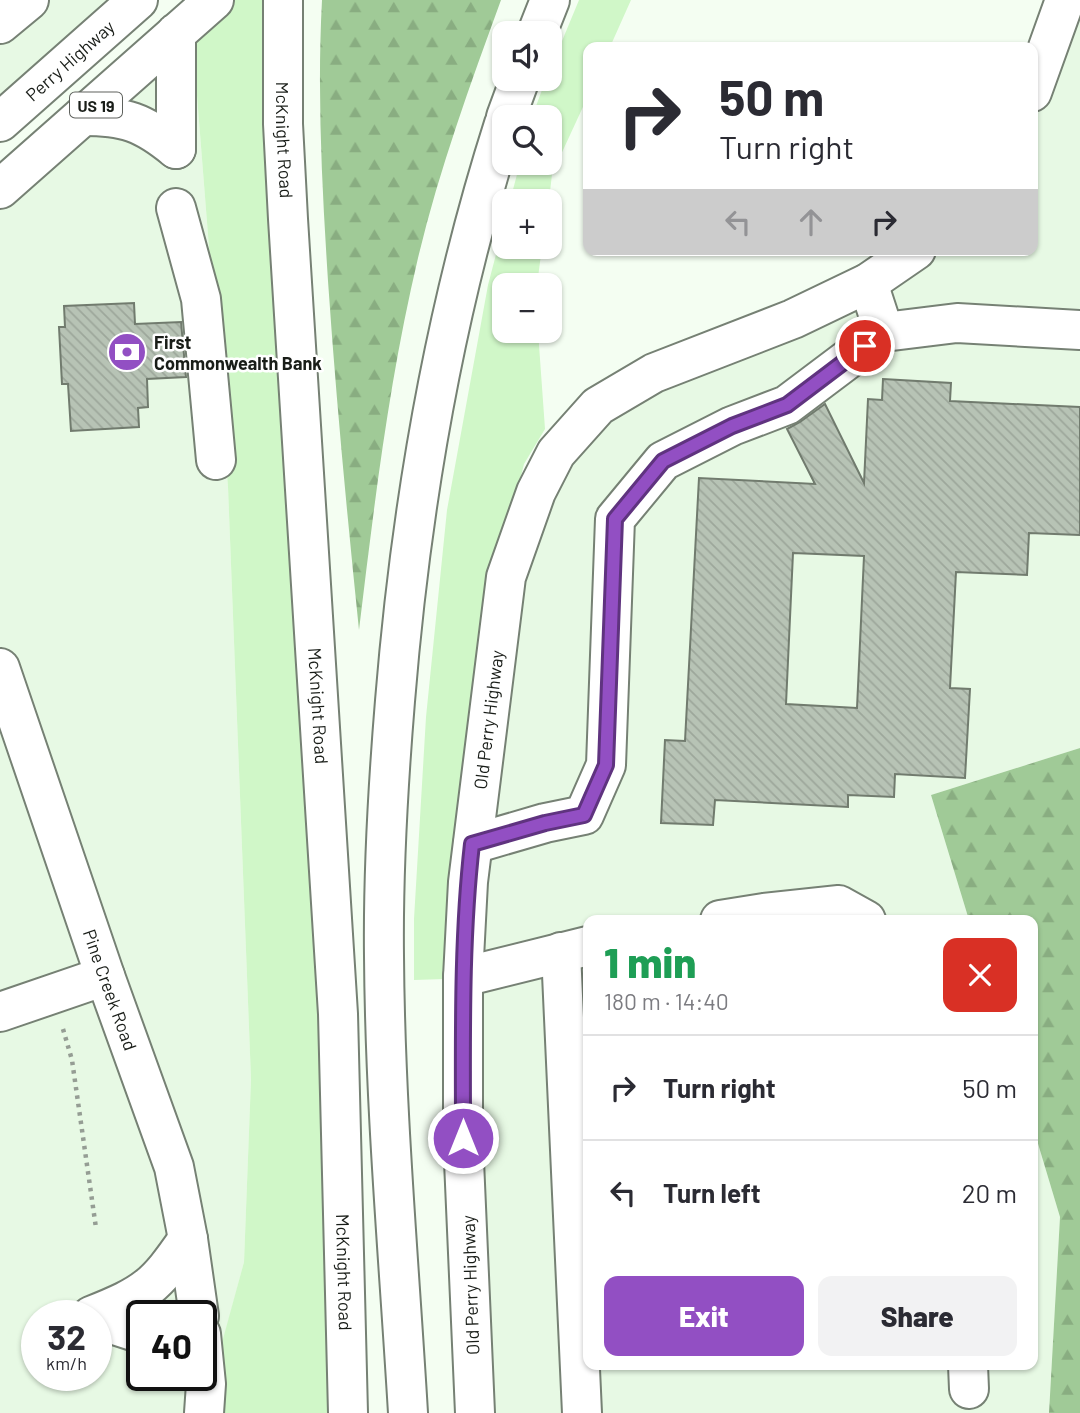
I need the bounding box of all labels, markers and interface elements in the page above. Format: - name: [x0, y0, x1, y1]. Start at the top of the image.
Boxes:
- street label: Perry Highway: [21, 15, 119, 105]
- map controls: [492, 21, 562, 343]
- button: sound: [492, 21, 562, 91]
- text: 50 m: [719, 67, 824, 126]
- icon: right: [604, 70, 695, 161]
- street label: McKnight Road: [272, 82, 298, 199]
- road number: US 19: [70, 92, 122, 118]
- button: search: [492, 105, 562, 175]
- text: Turn right: [719, 127, 854, 165]
- button: +: [492, 189, 562, 259]
- icon: left: [719, 203, 757, 241]
- icon: ahead: [792, 203, 830, 241]
- icon: right: [865, 203, 903, 241]
- button: −: [492, 273, 562, 343]
- pin: [835, 316, 895, 376]
- icon: arrive: [846, 327, 884, 365]
- bank icon: First Commonwealth Bank: [106, 331, 148, 373]
- place label: First Commonwealth Bank: [154, 331, 322, 374]
- street label: McKnight Road: [304, 647, 333, 765]
- street label: Old Perry Highway: [469, 649, 508, 790]
- street label: Pine Creek Road: [79, 926, 142, 1053]
- text: 1 min: [604, 936, 696, 986]
- button: close: [943, 938, 1017, 1012]
- text: 180 m · 14:40: [604, 987, 729, 1015]
- icon: right: [604, 1069, 642, 1107]
- text: Turn right: [663, 1072, 776, 1103]
- text: 50 m: [962, 1072, 1017, 1103]
- position arrow: [426, 1101, 500, 1175]
- icon: left: [604, 1174, 642, 1212]
- text: Turn left: [663, 1177, 761, 1208]
- text: 20 m: [962, 1177, 1017, 1208]
- street label: McKnight Road: [332, 1214, 357, 1331]
- street label: Old Perry Highway: [457, 1215, 483, 1355]
- button: Exit: [604, 1276, 804, 1356]
- button: Share: [818, 1276, 1017, 1356]
- speed limit sign: 40: [126, 1300, 217, 1391]
- text: 32: [47, 1315, 86, 1357]
- text: km/h: [46, 1352, 87, 1374]

